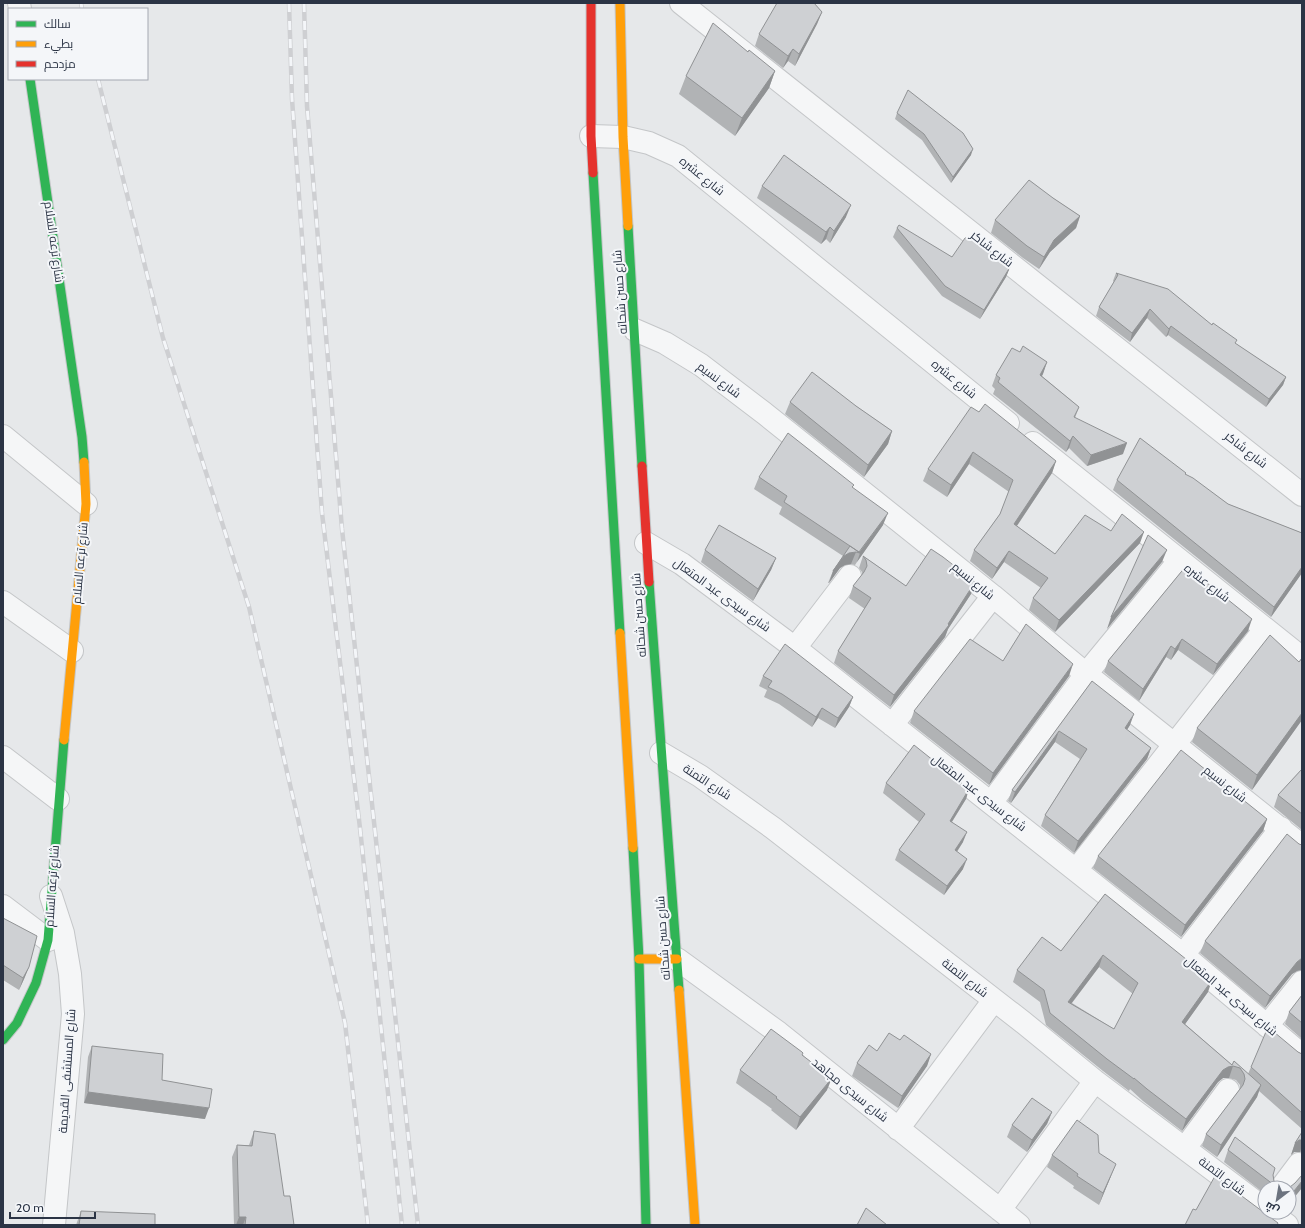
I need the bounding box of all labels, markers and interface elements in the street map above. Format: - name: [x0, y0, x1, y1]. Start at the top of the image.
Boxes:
- legend: [8, 8, 148, 80]
- text: سالك: [44, 16, 71, 31]
- text: بطيء: [44, 36, 73, 54]
- text: مزدحم: [44, 56, 76, 72]
- street label: شارع عشره: [676, 153, 728, 199]
- street label: شارع ترعه السلام: [40, 200, 68, 284]
- street label: شارع شاكر: [966, 227, 1017, 271]
- street label: شارع حسن شحاته: [609, 249, 631, 335]
- street label: شارع عشره: [928, 356, 980, 402]
- street label: شارع نسيم: [694, 358, 744, 402]
- street label: شارع شاكر: [1220, 428, 1271, 472]
- street label: شارع ترعه السلام: [68, 521, 92, 604]
- street label: شارع سيدى عبد المتعال: [670, 554, 774, 636]
- street label: شارع نسيم: [948, 559, 998, 603]
- street label: شارع عشره: [1181, 560, 1233, 606]
- street label: شارع حسن شحاته: [628, 572, 650, 658]
- street label: شارع سيدى عبد المتعال: [928, 751, 1030, 835]
- street label: شارع التمنة: [680, 760, 734, 804]
- street label: شارع نسيم: [1200, 762, 1250, 806]
- street label: شارع ترعه السلام: [41, 845, 63, 927]
- street label: شارع حسن شحاته: [652, 895, 674, 981]
- street label: شارع سيدى عبد المتعال: [1181, 952, 1281, 1040]
- street label: شارع التمنة: [939, 955, 991, 1001]
- street label: شارع المستشفى القديمة: [55, 1008, 79, 1134]
- street label: شارع سيدى مجاهد: [809, 1054, 892, 1126]
- street label: شارع التمنة: [1195, 1153, 1249, 1199]
- north arrow: [1257, 1180, 1297, 1220]
- scale bar: [10, 1194, 95, 1220]
- text: ش: [1262, 1199, 1282, 1218]
- text: 20 m: [16, 1200, 44, 1215]

